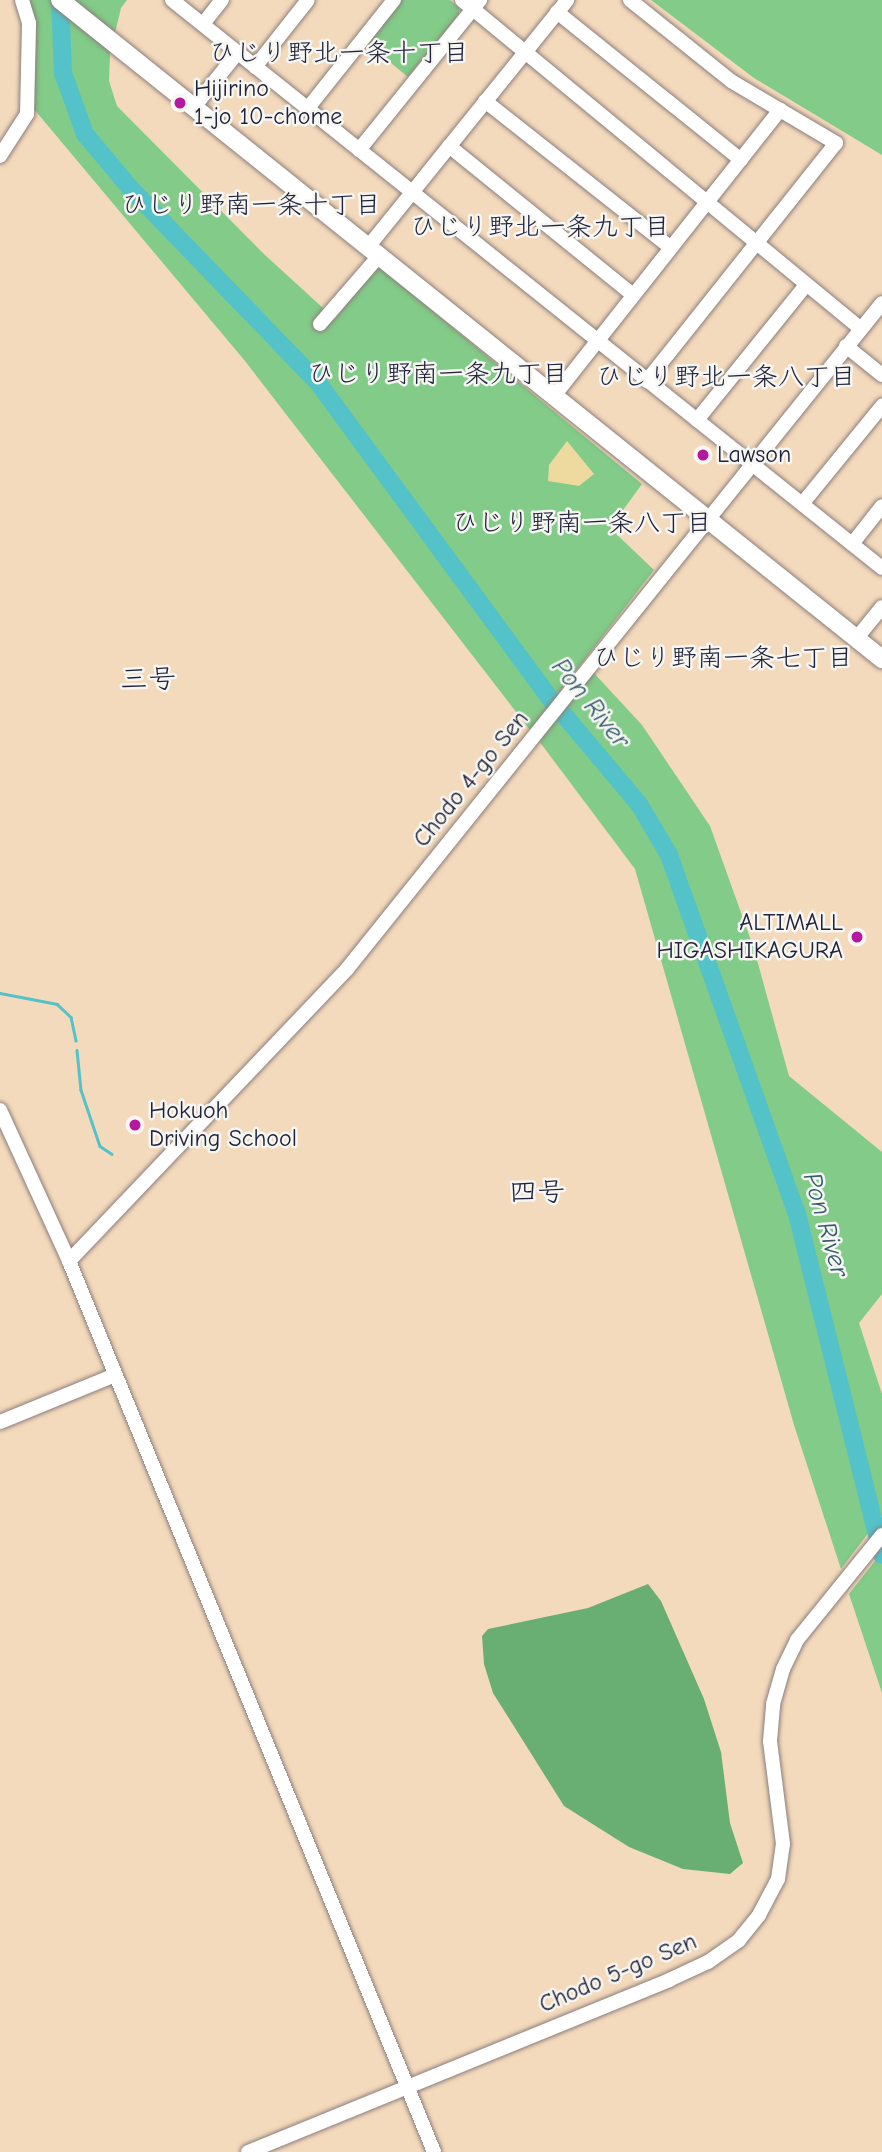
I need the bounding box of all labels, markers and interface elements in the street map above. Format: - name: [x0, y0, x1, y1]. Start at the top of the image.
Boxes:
- district label: ひじり野北一条十丁目: [209, 38, 469, 70]
- place label: Hijirino 1-jo 10-chome: [194, 75, 342, 131]
- marker: Hijirino 1-jo 10-chome: [172, 95, 188, 111]
- district label: ひじり野南一条十丁目: [121, 190, 381, 222]
- district label: ひじり野北一条九丁目: [410, 212, 670, 244]
- district label: ひじり野南一条九丁目: [308, 359, 568, 391]
- district label: ひじり野北一条八丁目: [596, 362, 856, 394]
- place label: Lawson: [717, 441, 791, 469]
- marker: Lawson: [695, 447, 711, 463]
- district label: ひじり野南一条八丁目: [452, 508, 712, 540]
- district label: ひじり野南一条七丁目: [593, 643, 853, 675]
- water label: Pon River: [544, 653, 636, 755]
- district label: 三号: [120, 662, 176, 696]
- street label: Chodo 4-go Sen: [407, 705, 535, 853]
- place label: ALTIMALL HIGASHIKAGURA: [656, 909, 843, 965]
- marker: ALTIMALL HIGASHIKAGURA: [849, 929, 865, 945]
- place label: Hokuoh Driving School: [149, 1097, 297, 1153]
- marker: Hokuoh Driving School: [127, 1117, 143, 1133]
- water label: Pon River: [795, 1169, 855, 1281]
- district label: 四号: [509, 1175, 565, 1209]
- street label: Chodo 5-go Sen: [535, 1927, 701, 2019]

